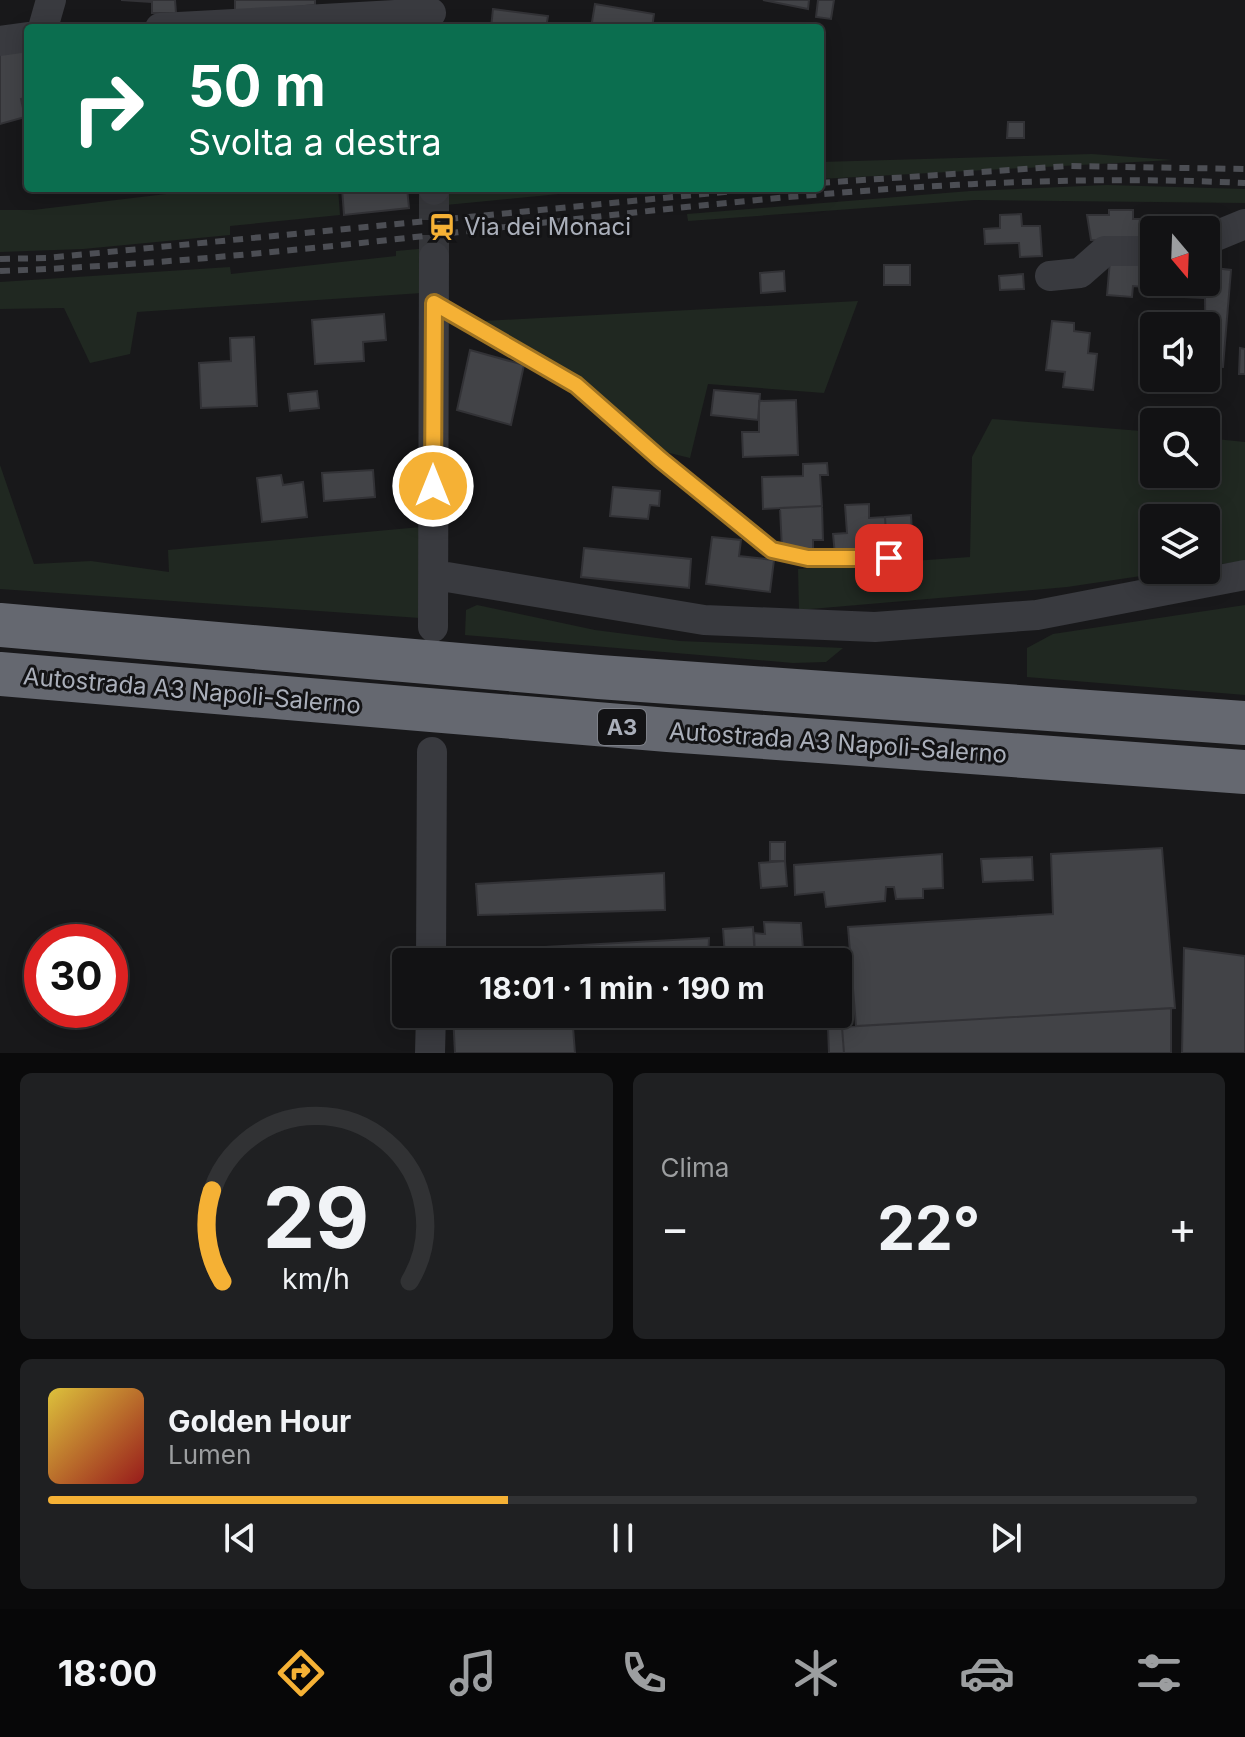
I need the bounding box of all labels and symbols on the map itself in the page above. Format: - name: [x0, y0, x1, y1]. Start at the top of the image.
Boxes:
- station icon: Via dei Monaci: [427, 212, 457, 242]
- place label: Via dei Monaci: [464, 212, 631, 241]
- north arrow: [1140, 216, 1220, 296]
- position arrow: [391, 444, 475, 528]
- pin: [855, 524, 923, 592]
- street label: Autostrada A3 Napoli-Salerno: [22, 661, 362, 720]
- road number: A3: [598, 709, 646, 745]
- street label: Autostrada A3 Napoli-Salerno: [668, 716, 1008, 769]
- speed limit sign: 30: [24, 924, 128, 1028]

